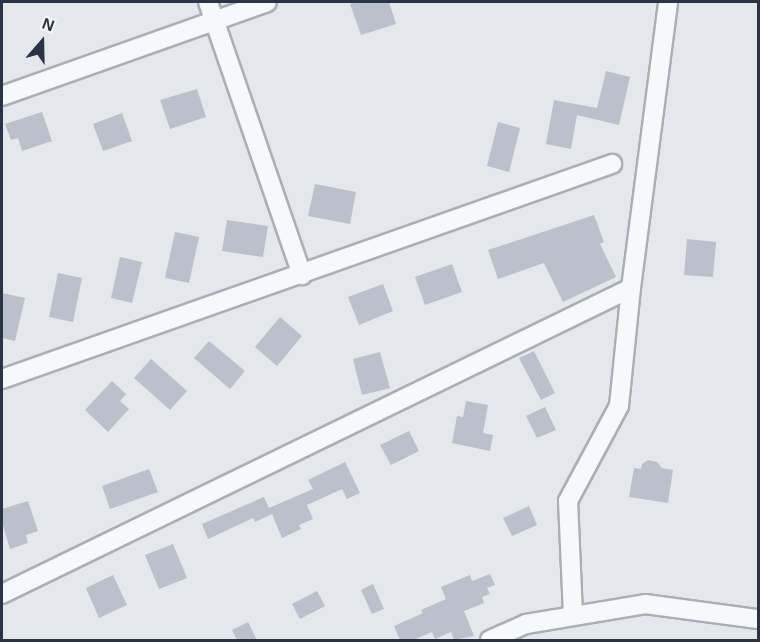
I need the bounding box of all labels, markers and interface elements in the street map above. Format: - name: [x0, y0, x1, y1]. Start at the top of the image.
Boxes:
- north arrow: [12, 12, 72, 72]
- text: N: [40, 15, 57, 35]

